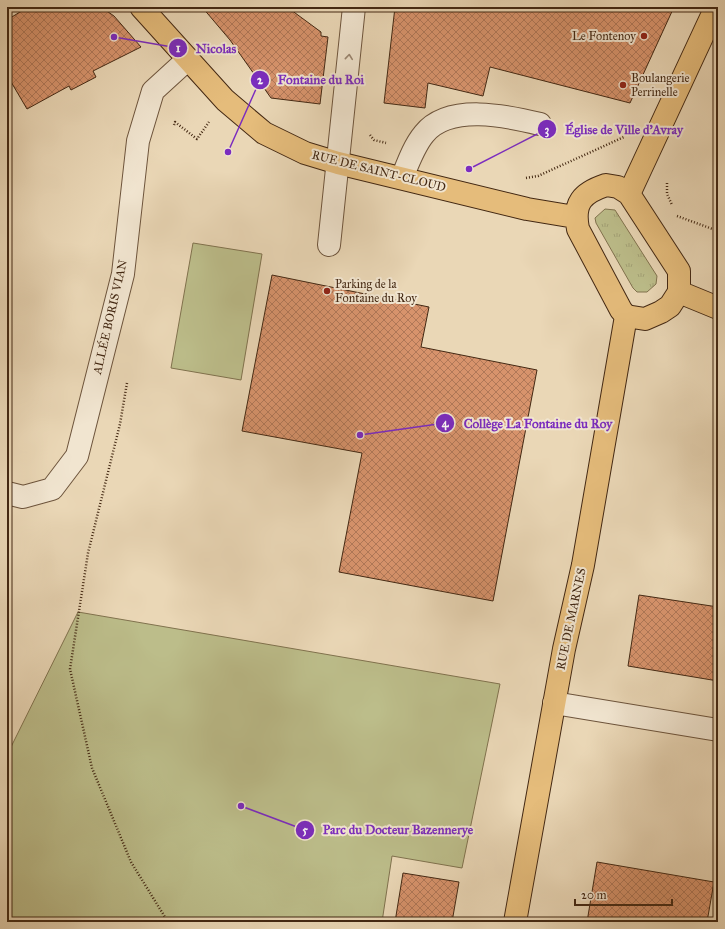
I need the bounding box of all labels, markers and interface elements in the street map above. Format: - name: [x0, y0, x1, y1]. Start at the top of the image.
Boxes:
- place label: Le Fontenoy: [572, 29, 636, 43]
- marker: Le Fontenoy: [639, 31, 649, 41]
- callout: Nicolas: [168, 36, 244, 61]
- text: 1: [176, 41, 181, 55]
- text: Nicolas: [196, 41, 236, 57]
- one-way arrow: [344, 54, 353, 60]
- callout: Fontaine du Roi: [250, 67, 372, 92]
- place label: Boulangerie Perrinelle: [631, 71, 690, 99]
- text: Fontaine du Roi: [278, 72, 365, 88]
- text: 2: [257, 73, 264, 87]
- marker: Boulangerie Perrinelle: [618, 80, 628, 90]
- callout: Église de Ville d'Avray: [537, 117, 691, 142]
- text: Église de Ville d'Avray: [565, 121, 684, 138]
- text: 3: [545, 123, 550, 138]
- street label: RUE DE SAINT-CLOUD: [311, 148, 447, 194]
- street label: ALLÉE BORIS VIAN: [88, 258, 130, 377]
- place label: Parking de la Fontaine du Roy: [335, 277, 417, 305]
- marker: Parking de la Fontaine du Roy: [322, 286, 332, 296]
- callout: Collège La Fontaine du Roy: [435, 411, 620, 436]
- text: 4: [442, 416, 450, 431]
- text: Collège La Fontaine du Roy: [464, 416, 613, 432]
- street label: RUE DE MARNES: [553, 567, 589, 671]
- callout: Parc du Docteur Bazennerye: [295, 817, 481, 842]
- text: Parc du Docteur Bazennerye: [323, 822, 474, 838]
- text: 5: [302, 823, 308, 837]
- scale bar: [575, 881, 672, 907]
- text: 20 m: [581, 888, 607, 902]

